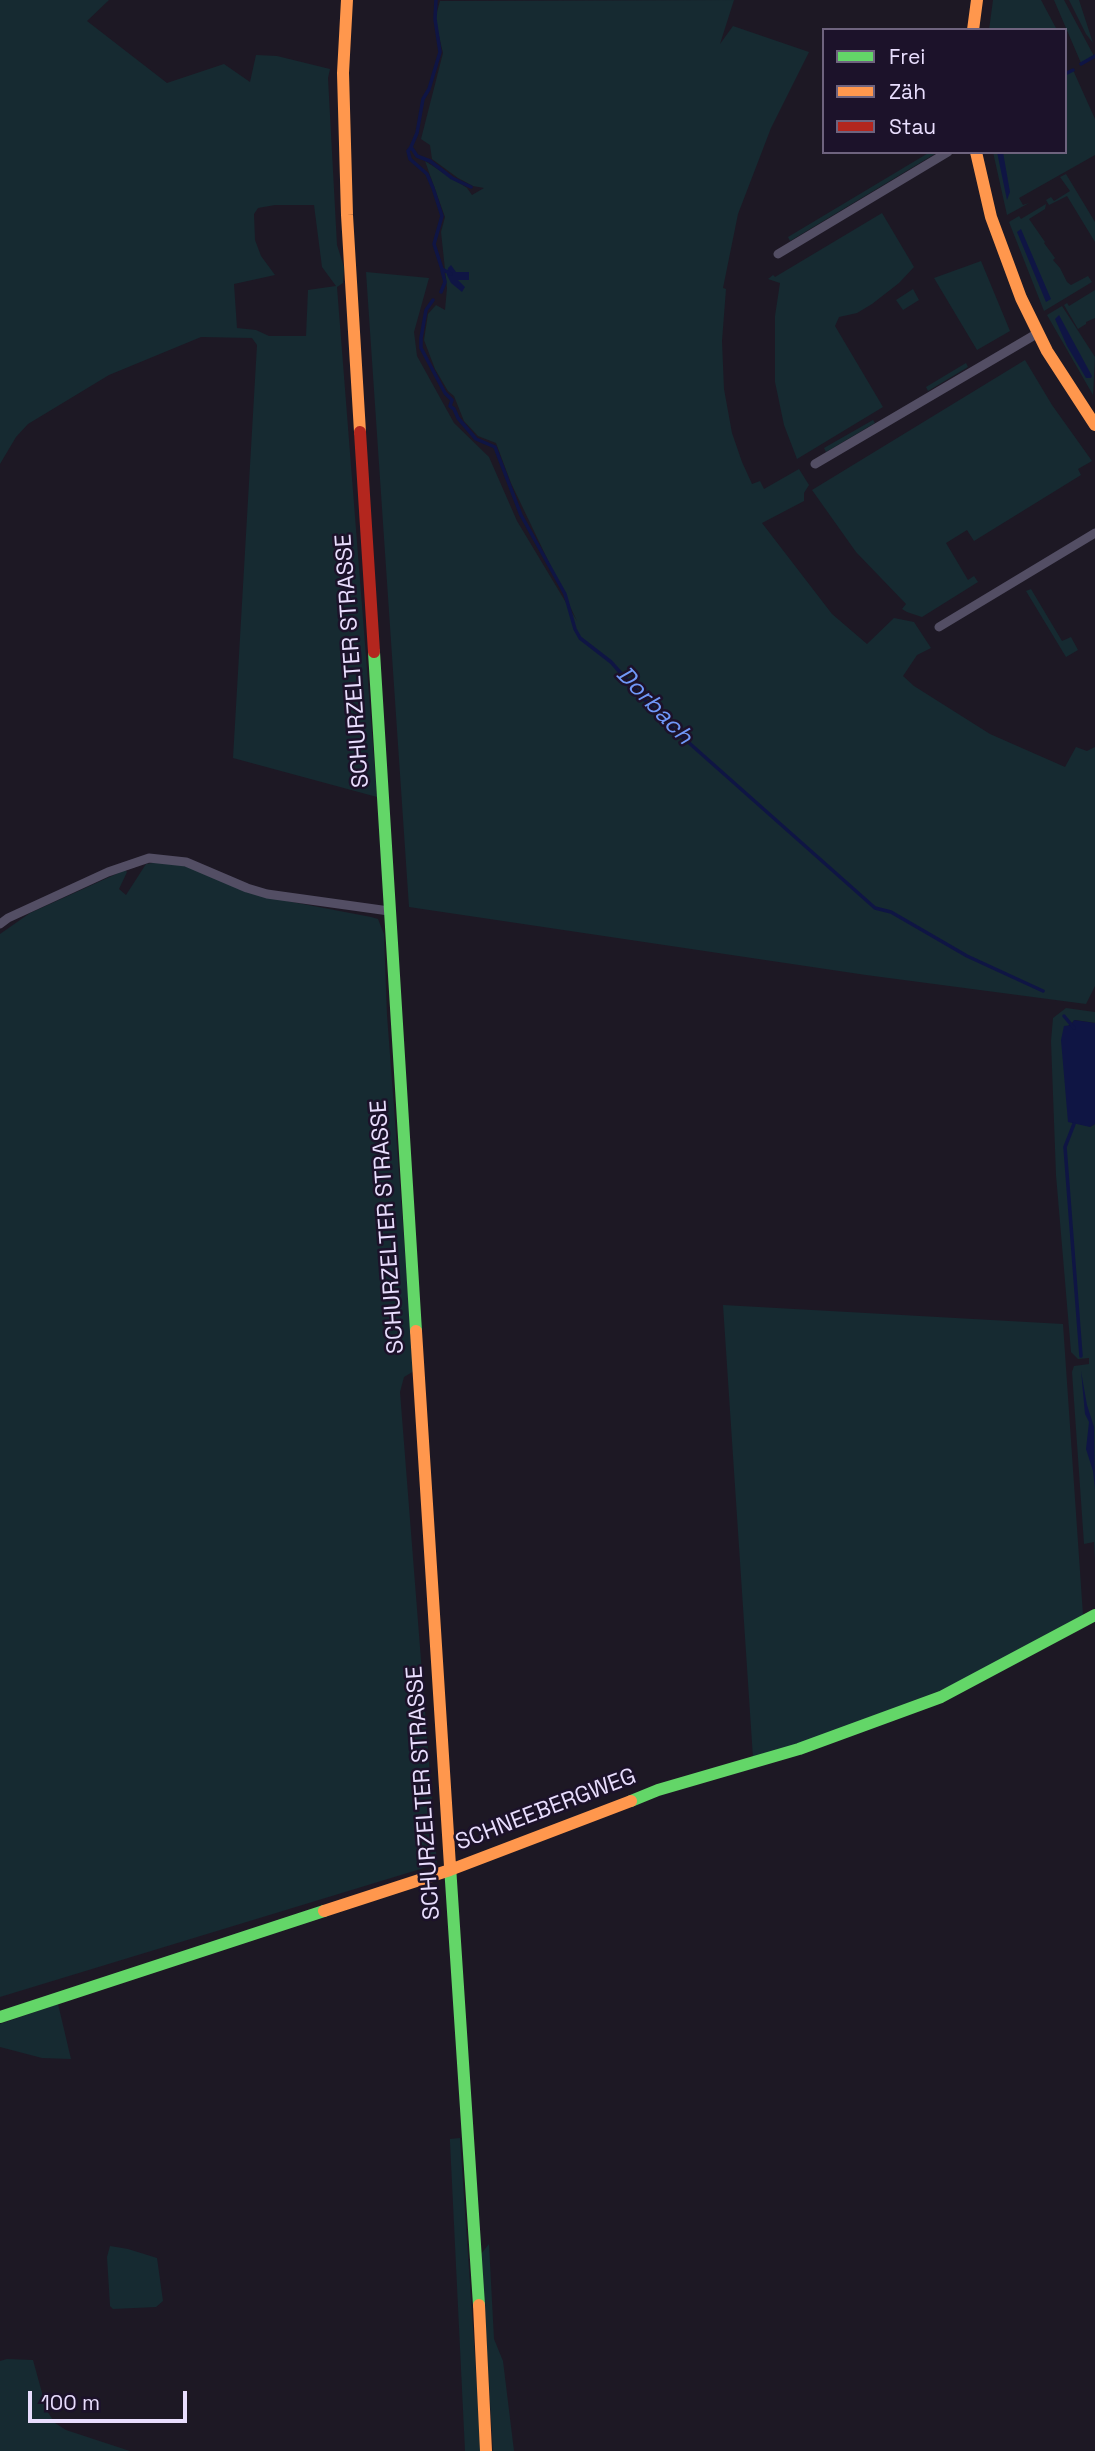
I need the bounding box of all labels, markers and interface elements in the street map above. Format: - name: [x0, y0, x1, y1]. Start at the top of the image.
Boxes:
- legend: [822, 28, 1067, 154]
- text: Frei: [889, 43, 925, 70]
- text: Zäh: [889, 78, 926, 105]
- text: Stau: [889, 113, 936, 140]
- street label: SCHURZELTER STRASSE: [330, 533, 376, 789]
- water label: Dorbach: [610, 661, 698, 751]
- street label: SCHURZELTER STRASSE: [365, 1099, 411, 1355]
- street label: SCHURZELTER STRASSE: [401, 1665, 447, 1921]
- street label: SCHNEEBERGWEG: [452, 1763, 640, 1857]
- scale bar: [32, 2378, 191, 2422]
- text: 100 m: [41, 2389, 100, 2416]

